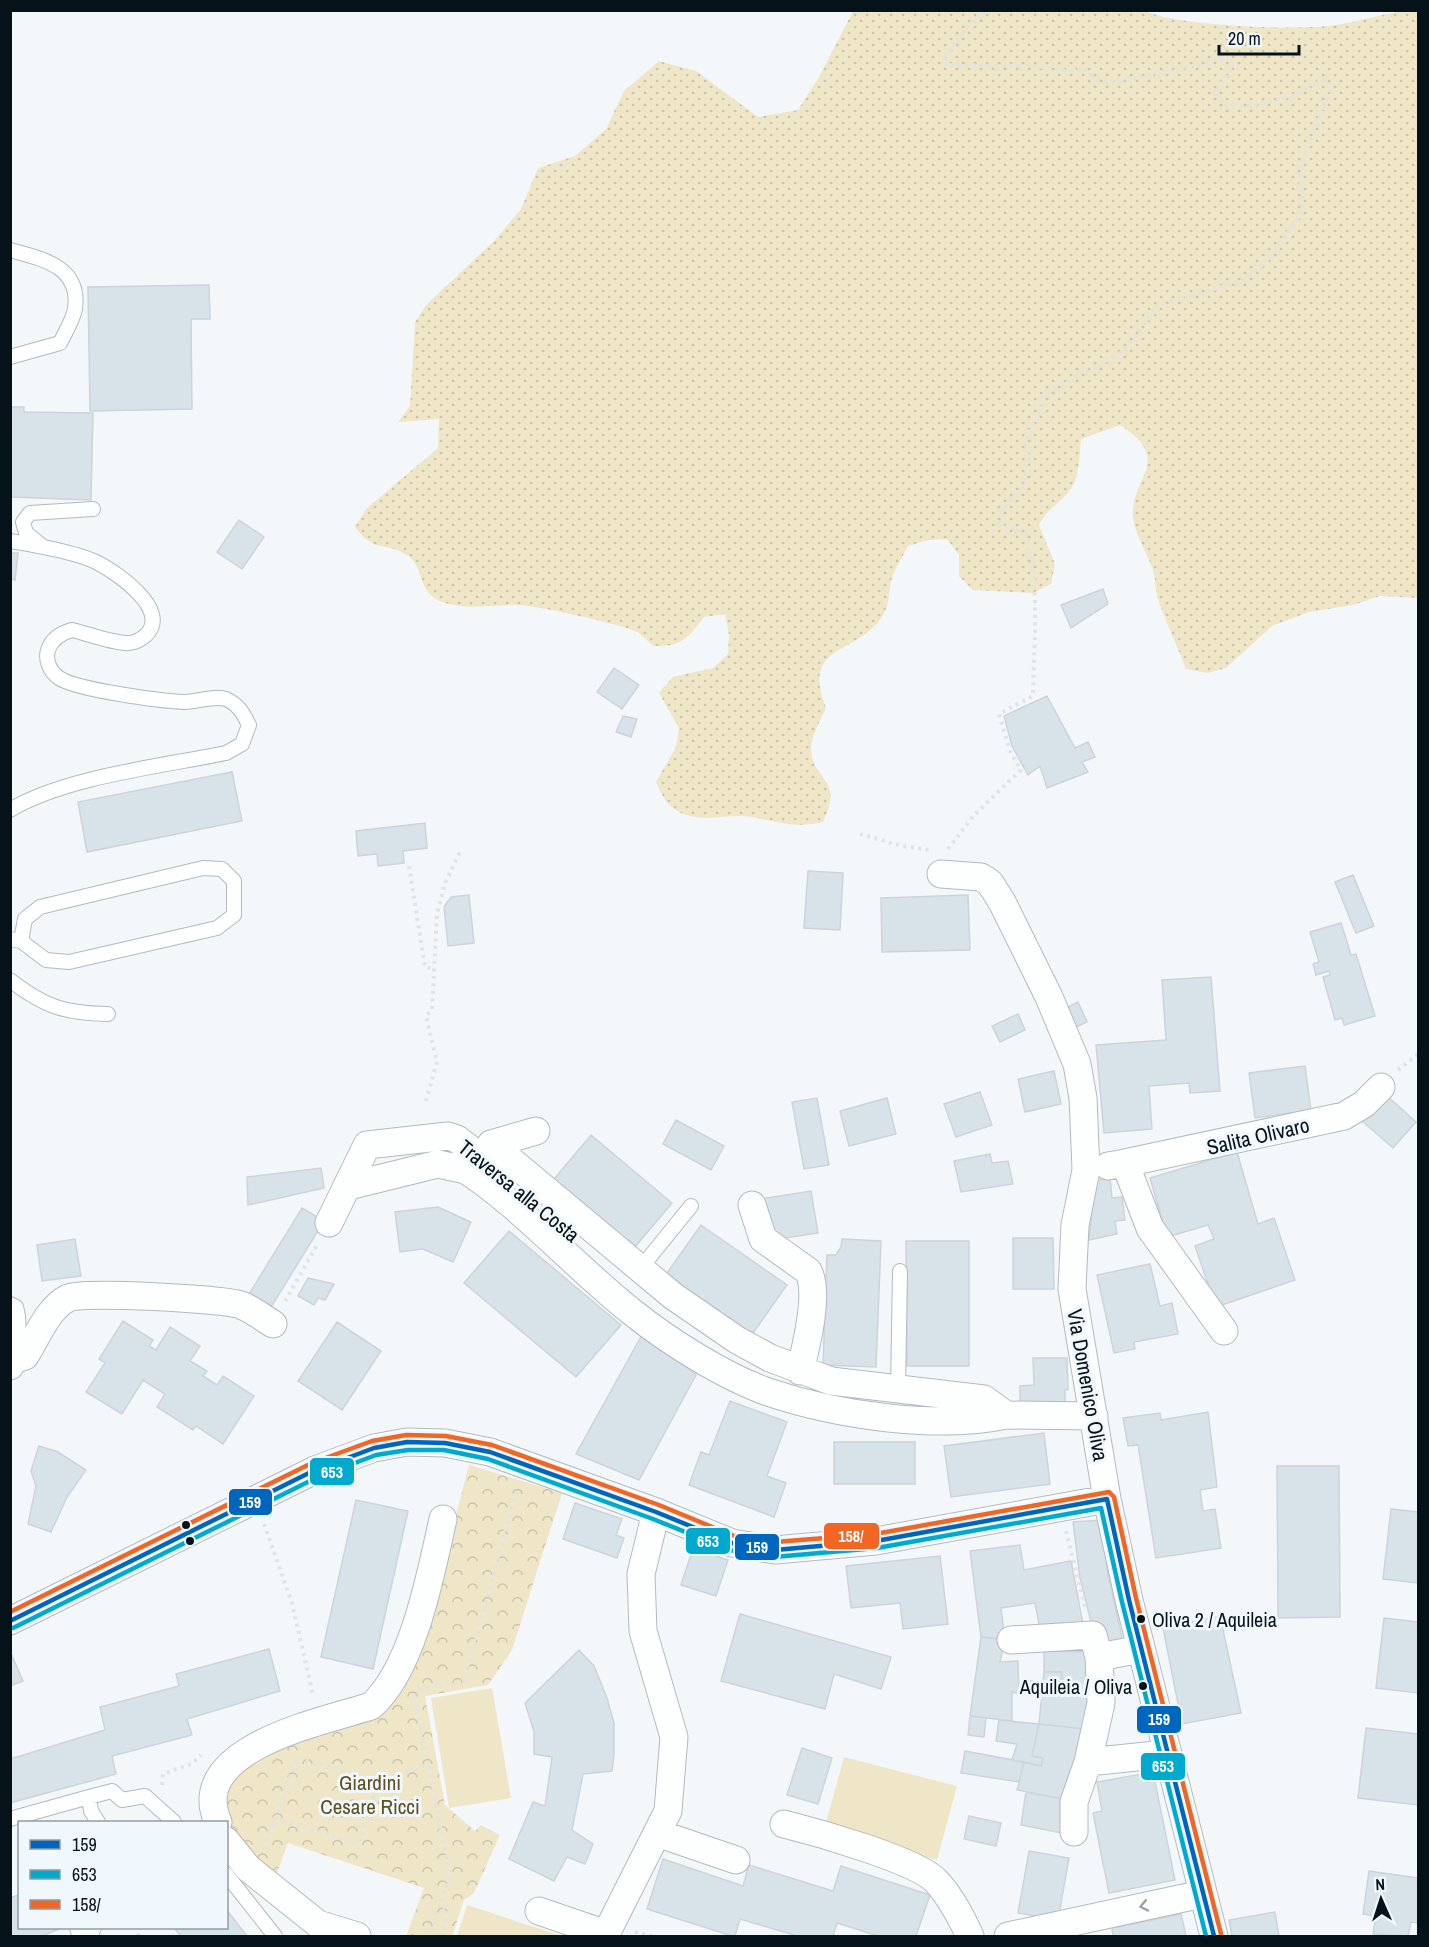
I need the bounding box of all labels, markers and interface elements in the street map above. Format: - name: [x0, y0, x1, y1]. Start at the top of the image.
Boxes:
- scale bar: [1219, 18, 1298, 56]
- text: 20 m: [1228, 26, 1261, 51]
- street label: Salita Olivaro: [1204, 1110, 1312, 1162]
- street label: Traversa alla Costa: [452, 1133, 586, 1249]
- street label: Via Domenico Oliva: [1060, 1307, 1116, 1464]
- line badge: 653: [309, 1457, 355, 1486]
- text: 653: [321, 1461, 343, 1483]
- line badge: 159: [228, 1488, 273, 1516]
- text: 159: [239, 1491, 261, 1513]
- unlabelled marker: [180, 1519, 192, 1531]
- line badge: 158/: [823, 1522, 880, 1550]
- text: 158/: [838, 1525, 864, 1547]
- line badge: 653: [685, 1527, 731, 1555]
- text: 653: [697, 1530, 719, 1552]
- line badge: 159: [734, 1533, 780, 1561]
- unlabelled marker: [184, 1535, 196, 1547]
- text: 159: [746, 1536, 768, 1558]
- place label: Oliva 2 / Aquileia: [1152, 1606, 1277, 1633]
- marker: Oliva 2 / Aquileia: [1135, 1613, 1147, 1625]
- place label: Aquileia / Oliva: [1019, 1673, 1132, 1700]
- marker: Aquileia / Oliva: [1137, 1680, 1149, 1692]
- line badge: 159: [1136, 1705, 1182, 1734]
- text: 159: [1148, 1708, 1170, 1730]
- line badge: 653: [1140, 1752, 1186, 1781]
- text: 653: [1152, 1755, 1174, 1777]
- park label: Giardini Cesare Ricci: [320, 1768, 420, 1821]
- legend: [18, 1821, 228, 1929]
- text: 159: [72, 1832, 97, 1857]
- text: 653: [72, 1862, 97, 1887]
- north arrow: [1351, 1869, 1411, 1929]
- text: N: [1375, 1873, 1386, 1895]
- text: 158/: [72, 1892, 102, 1917]
- one-way arrow: [1140, 1899, 1150, 1912]

